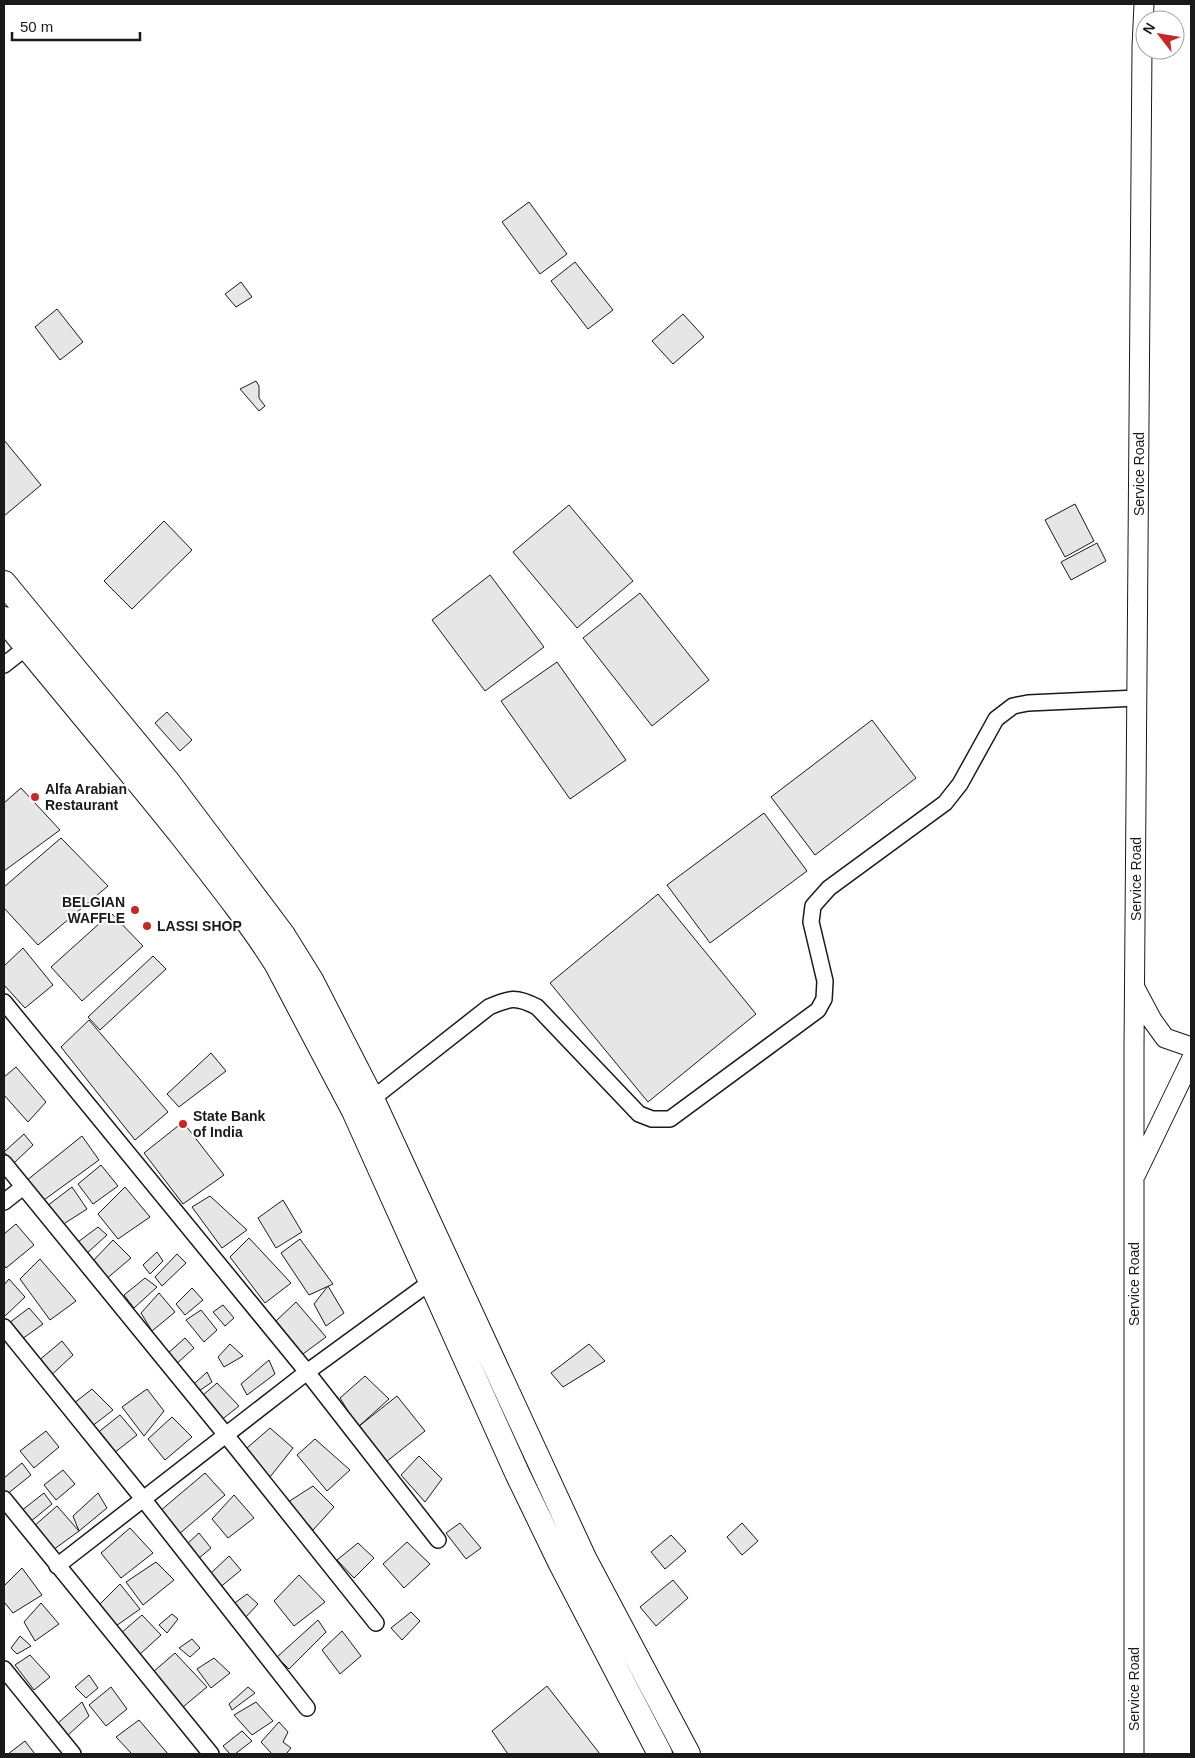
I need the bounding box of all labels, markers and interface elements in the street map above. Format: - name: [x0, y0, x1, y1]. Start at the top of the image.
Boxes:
- scale bar: [12, 10, 140, 42]
- north arrow: [1135, 10, 1185, 60]
- text: 50 m: [20, 18, 53, 35]
- text: N: [1139, 20, 1158, 37]
- street label: Service Road: [1131, 432, 1147, 516]
- place label: Alfa Arabian Restaurant: [45, 781, 127, 813]
- marker: Alfa Arabian Restaurant: [29, 791, 41, 803]
- street label: Service Road: [1128, 837, 1144, 921]
- place label: BELGIAN WAFFLE: [62, 894, 125, 926]
- marker: BELGIAN WAFFLE: [129, 904, 141, 916]
- place label: LASSI SHOP: [157, 918, 242, 934]
- marker: LASSI SHOP: [141, 920, 153, 932]
- place label: State Bank of India: [193, 1108, 266, 1140]
- marker: State Bank of India: [177, 1118, 189, 1130]
- street label: Service Road: [1126, 1242, 1142, 1326]
- street label: Service Road: [1126, 1647, 1142, 1731]

